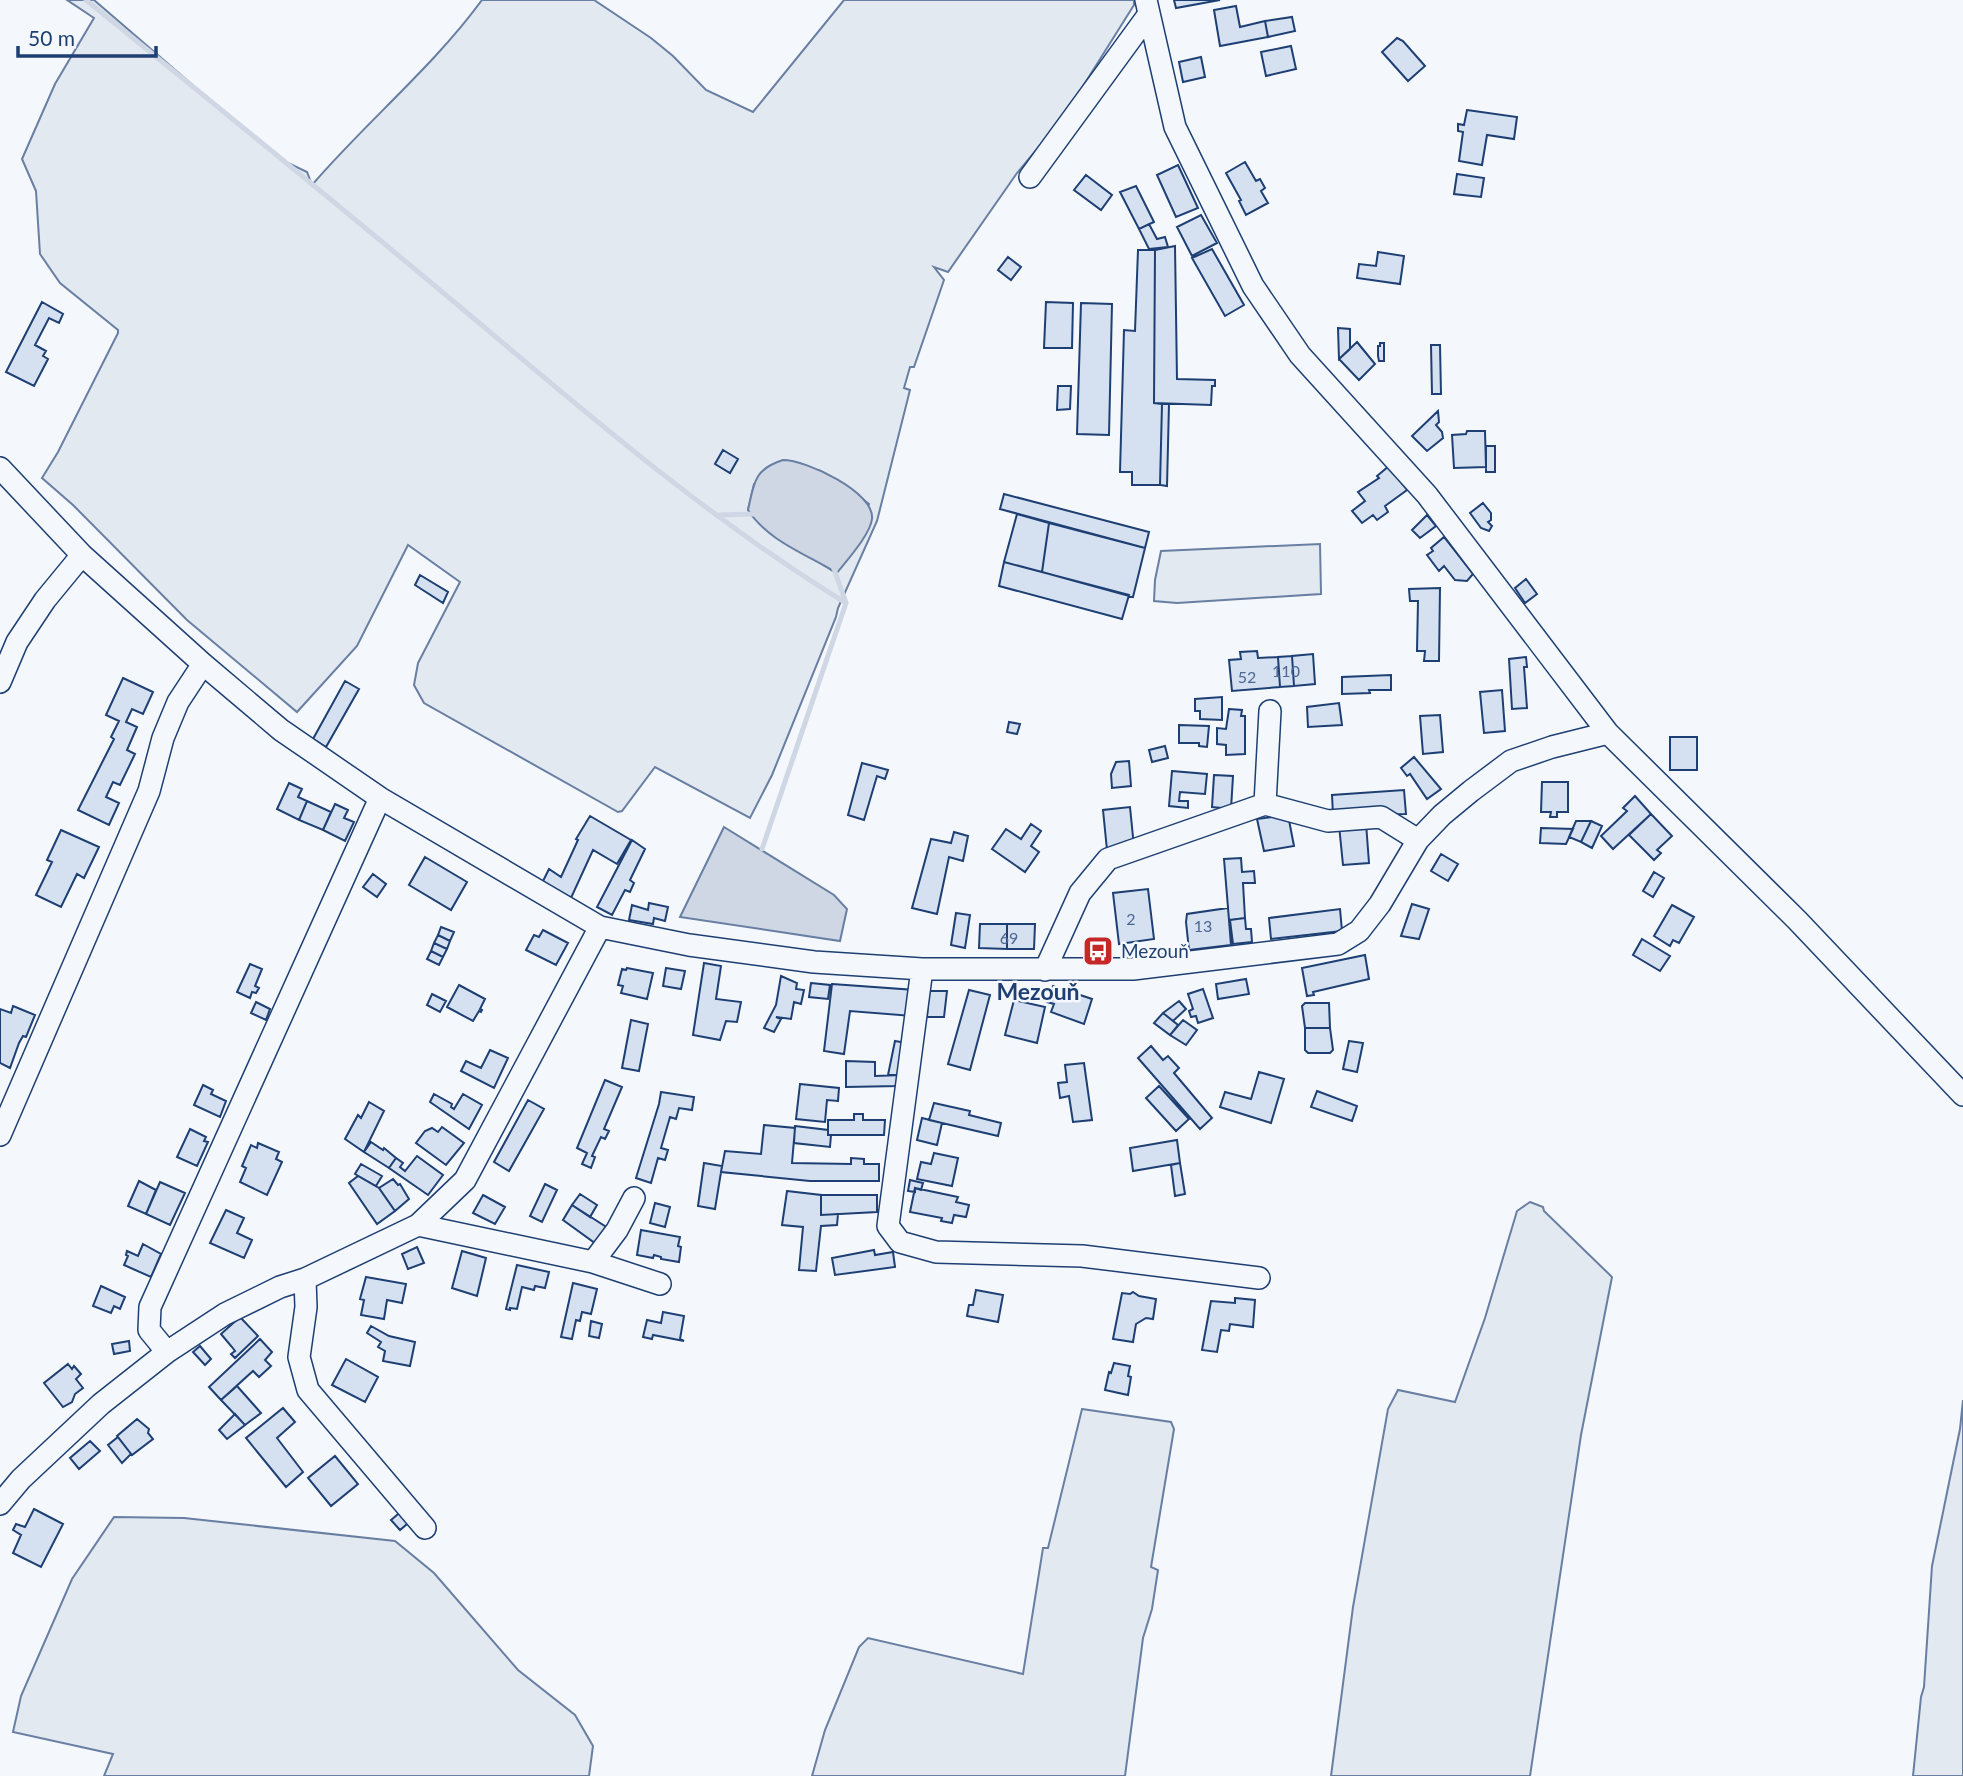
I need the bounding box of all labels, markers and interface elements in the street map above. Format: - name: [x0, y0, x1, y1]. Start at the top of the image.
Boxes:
- scale bar: [18, 14, 156, 58]
- text: 50 m: [28, 25, 75, 50]
- house number: 110: [1272, 661, 1300, 680]
- house number: 52: [1238, 667, 1256, 686]
- house number: 2: [1126, 909, 1136, 928]
- house number: 13: [1194, 916, 1212, 935]
- house number: 69: [1000, 928, 1018, 947]
- bus stop icon: Mezouň: [1081, 934, 1115, 968]
- place label: Mezouň: [1121, 939, 1189, 962]
- district label: Mezouň: [996, 977, 1080, 1005]

